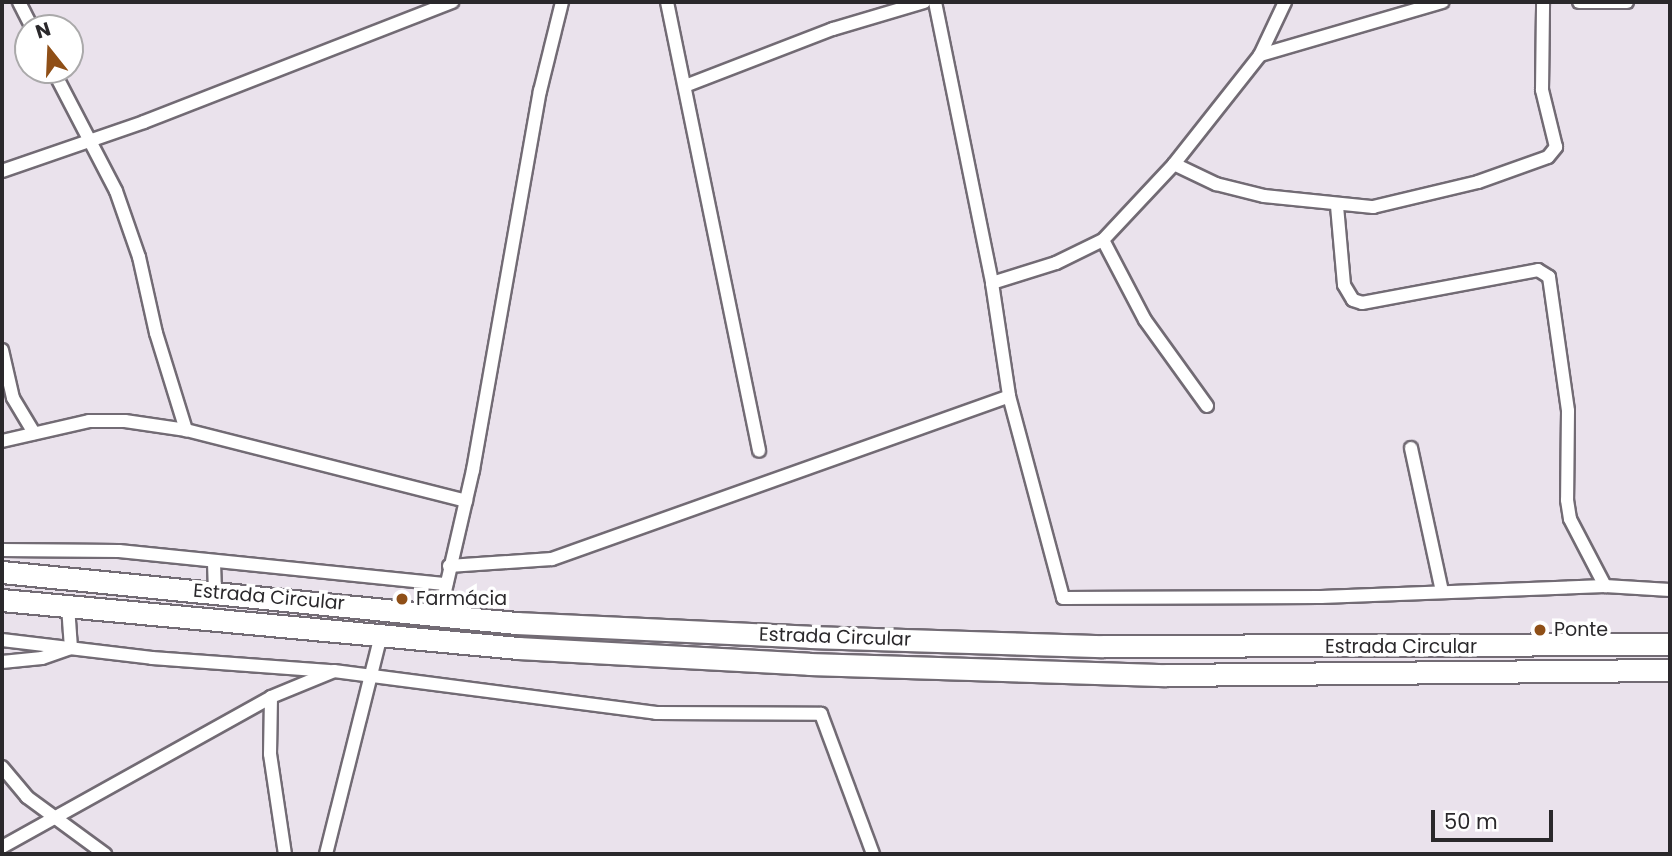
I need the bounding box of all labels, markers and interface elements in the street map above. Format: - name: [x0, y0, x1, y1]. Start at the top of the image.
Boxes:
- north arrow: [14, 14, 84, 84]
- text: N: [32, 15, 54, 46]
- street label: Estrada Circular: [192, 579, 346, 615]
- place label: Farmácia: [416, 588, 507, 610]
- marker: Farmácia: [394, 591, 410, 607]
- place label: Ponte: [1554, 619, 1608, 641]
- marker: Ponte: [1532, 622, 1548, 638]
- street label: Estrada Circular: [759, 623, 911, 651]
- street label: Estrada Circular: [1325, 636, 1477, 658]
- scale bar: [1434, 796, 1556, 840]
- text: 50 m: [1444, 807, 1498, 836]

